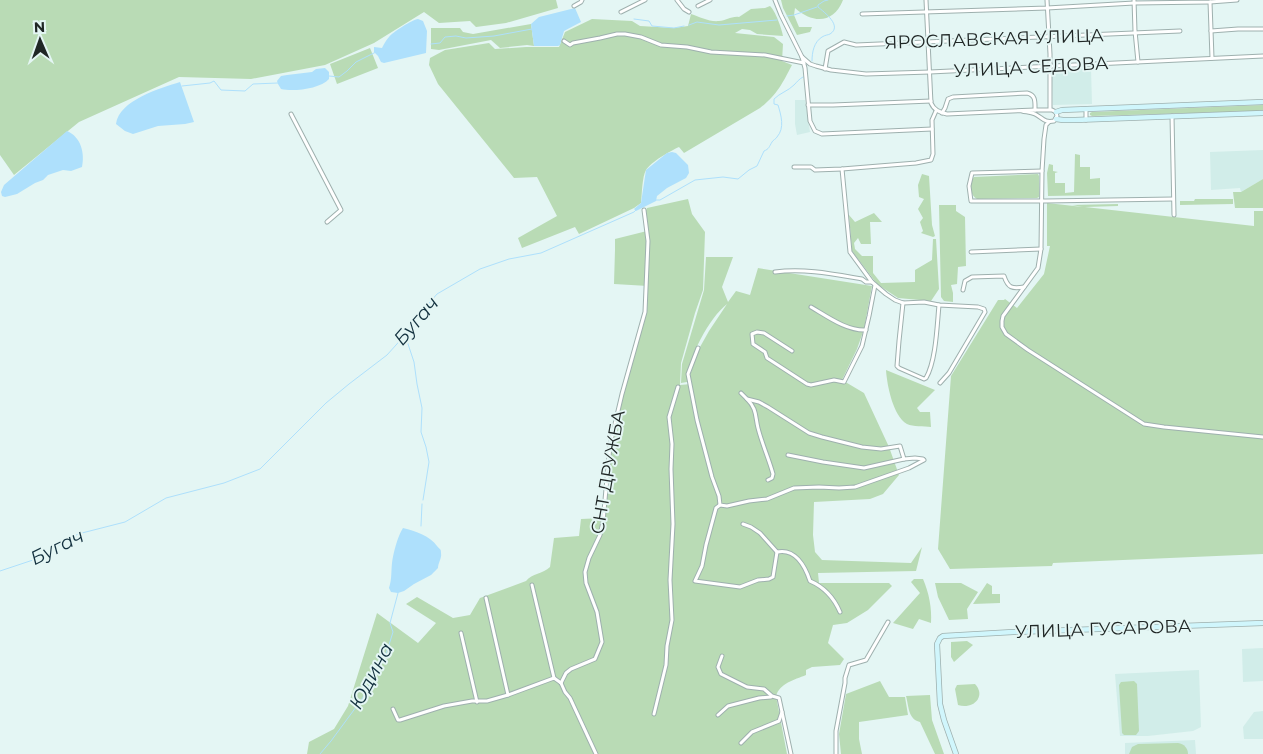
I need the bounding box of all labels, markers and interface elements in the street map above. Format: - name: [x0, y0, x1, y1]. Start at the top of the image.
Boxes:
- north arrow: [15, 15, 65, 65]
- text: N: [34, 18, 46, 36]
- street label: ЯРОСЛАВСКАЯ УЛИЦА: [884, 24, 1105, 54]
- street label: УЛИЦА СЕДОВА: [953, 52, 1110, 82]
- water label: Бугач: [389, 292, 443, 350]
- street label: СНТ ДРУЖБА: [586, 408, 630, 536]
- water label: Бугач: [26, 524, 88, 570]
- street label: УЛИЦА ГУСАРОВА: [1015, 615, 1192, 643]
- water label: Юдина: [344, 639, 398, 713]

